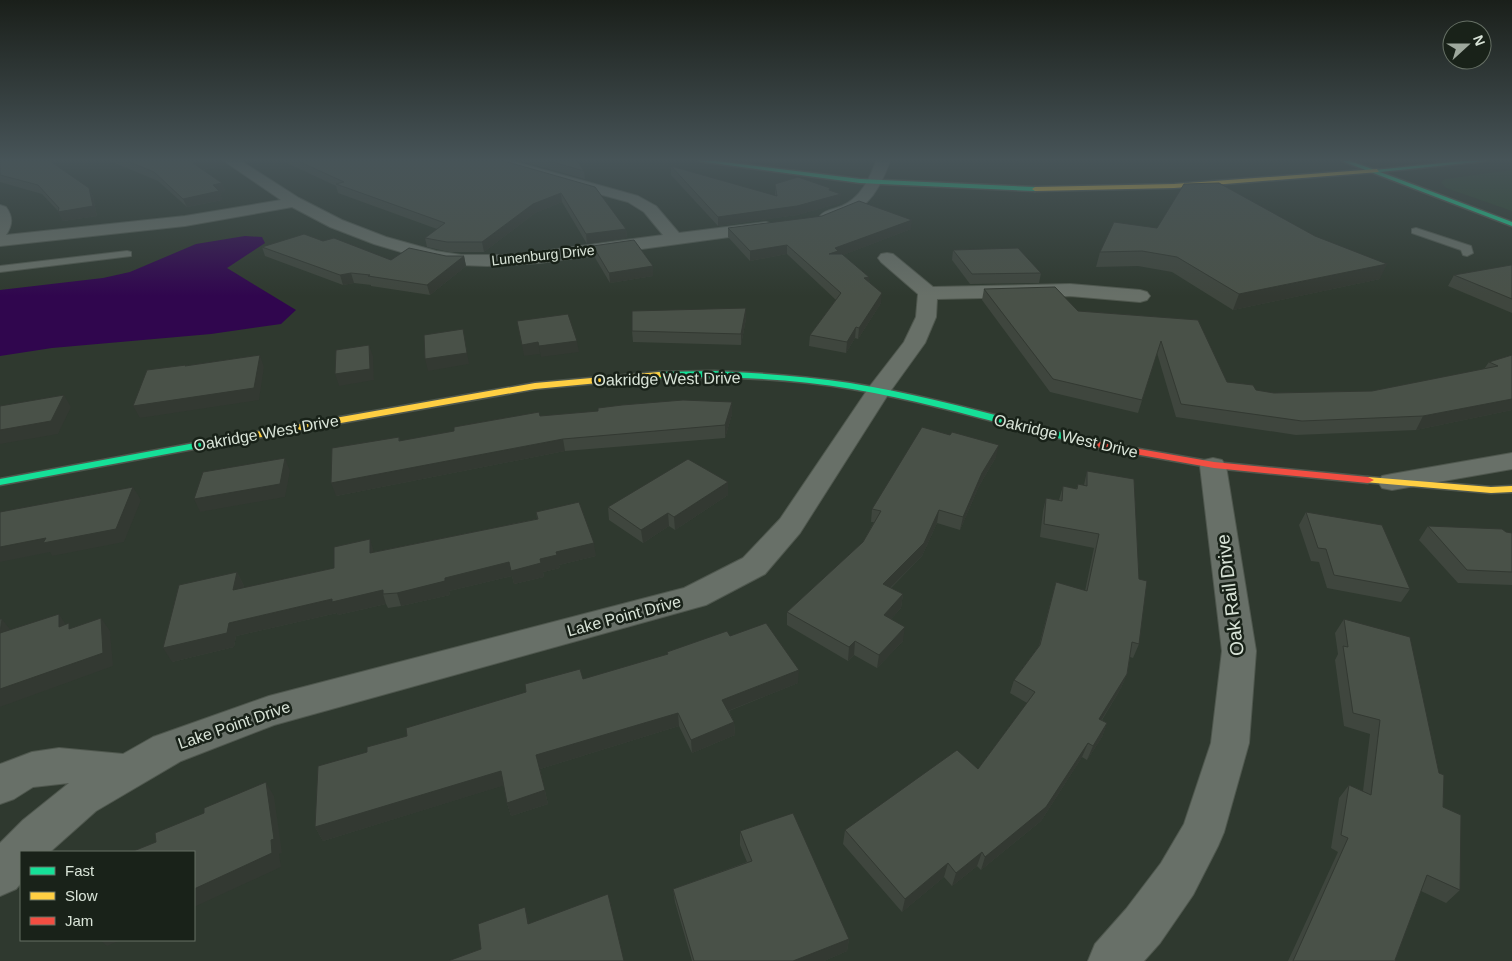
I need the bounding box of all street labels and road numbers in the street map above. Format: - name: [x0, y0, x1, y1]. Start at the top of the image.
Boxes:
- street label: Lunenburg Drive: [491, 242, 596, 268]
- street label: Oakridge West Drive: [593, 369, 741, 389]
- street label: Oakridge West Drive: [992, 411, 1140, 461]
- street label: Oakridge West Drive: [192, 412, 340, 454]
- street label: Oak Rail Drive: [1212, 533, 1248, 657]
- street label: Lake Point Drive: [565, 593, 683, 639]
- street label: Lake Point Drive: [176, 698, 292, 752]

